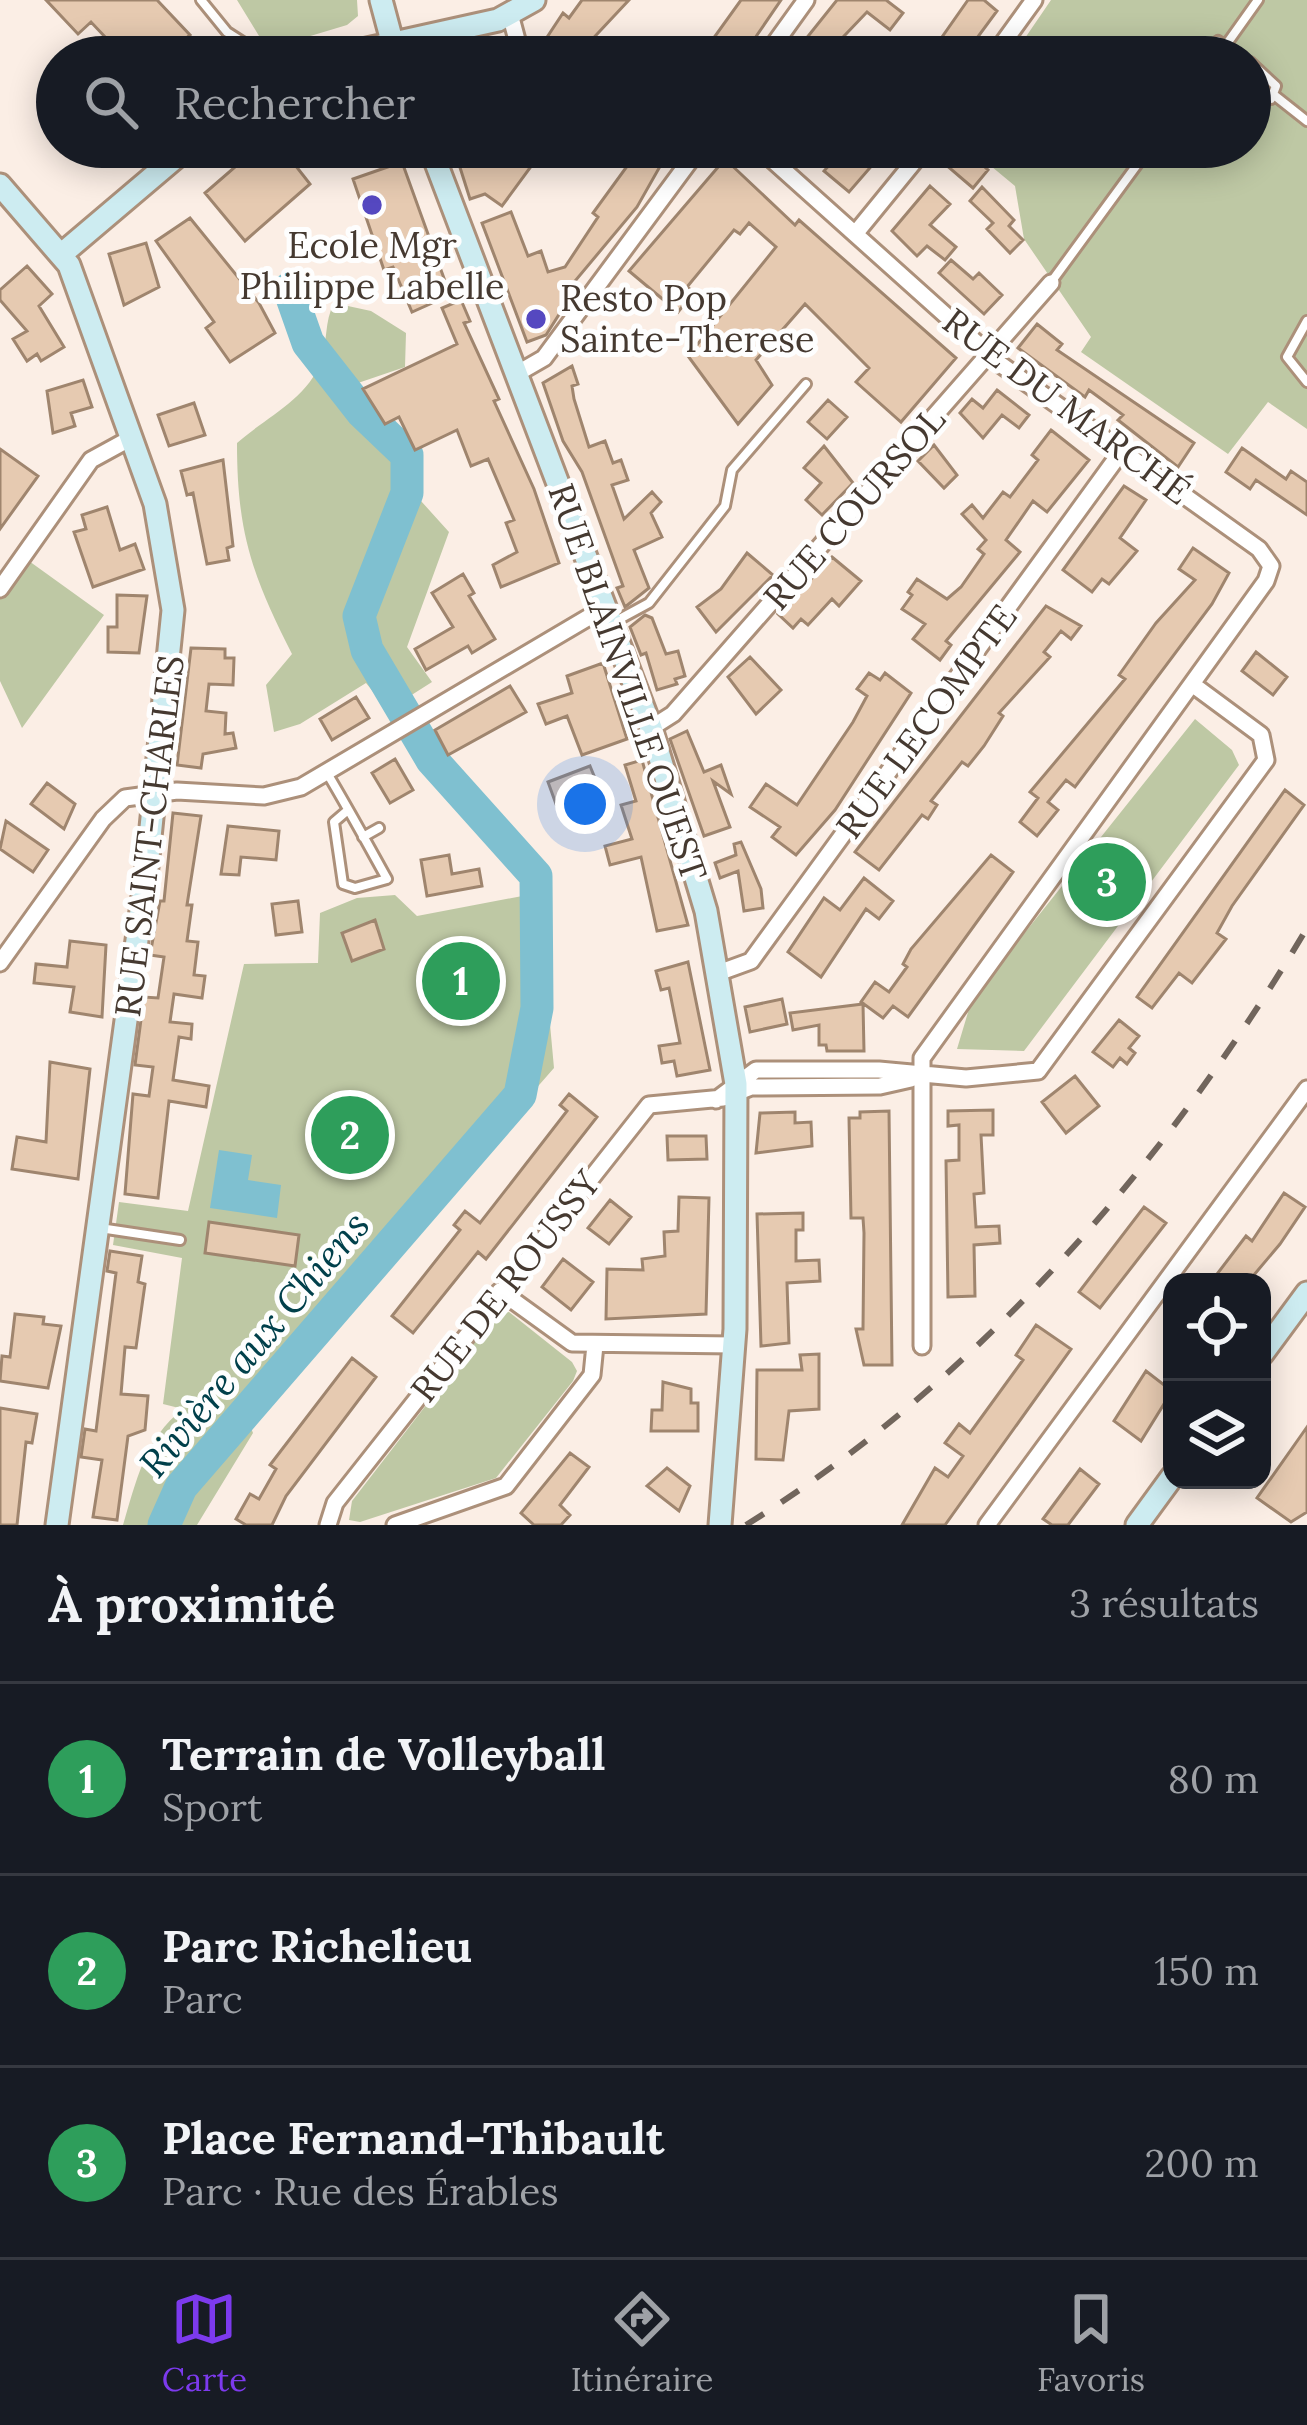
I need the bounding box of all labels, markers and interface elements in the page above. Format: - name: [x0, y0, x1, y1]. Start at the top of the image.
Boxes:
- search box: [36, 36, 1271, 168]
- icon: search: [78, 69, 144, 135]
- text: Rechercher: [174, 74, 415, 131]
- marker: Ecole Mgr Philippe Labelle: [359, 192, 385, 218]
- place label: Ecole Mgr Philippe Labelle: [240, 222, 504, 309]
- place label: Resto Pop Sainte-Therese: [560, 275, 815, 362]
- street label: RUE DU MARCHÉ: [934, 298, 1200, 514]
- marker: Resto Pop Sainte-Therese: [523, 306, 549, 332]
- street label: RUE COURSOL: [753, 397, 955, 619]
- street label: RUE BLAINVILLE OUEST: [538, 477, 718, 887]
- street label: RUE LECOMPTE: [826, 595, 1026, 847]
- street label: RUE SAINT-CHARLES: [104, 652, 194, 1020]
- your location: [555, 774, 615, 834]
- pin: 3: [1068, 837, 1146, 927]
- pin: 1: [422, 936, 500, 1026]
- pin: 2: [311, 1090, 389, 1180]
- street label: RUE DE ROUSSY: [400, 1160, 610, 1411]
- water label: Rivière aux Chiens: [128, 1201, 380, 1487]
- map controls: [1163, 1273, 1271, 1489]
- button: locate: [1163, 1273, 1271, 1381]
- button: layers: [1163, 1381, 1271, 1489]
- text: À proximité: [48, 1571, 335, 1636]
- text: 3 résultats: [1069, 1578, 1259, 1628]
- text: Terrain de Volleyball: [162, 1725, 605, 1782]
- text: 1: [79, 1754, 95, 1804]
- text: 80 m: [1168, 1754, 1259, 1804]
- text: Sport: [162, 1782, 262, 1832]
- text: Parc Richelieu: [162, 1917, 472, 1974]
- text: 2: [77, 1946, 97, 1996]
- text: 150 m: [1154, 1946, 1259, 1996]
- text: Parc: [162, 1974, 243, 2024]
- text: Place Fernand-Thibault: [162, 2109, 664, 2166]
- text: 3: [76, 2138, 98, 2188]
- text: 200 m: [1144, 2138, 1259, 2188]
- text: Parc · Rue des Érables: [162, 2166, 559, 2216]
- tab: Carte: [162, 2286, 247, 2400]
- tab: Itinéraire: [571, 2286, 713, 2400]
- tab: Favoris: [1037, 2286, 1145, 2400]

